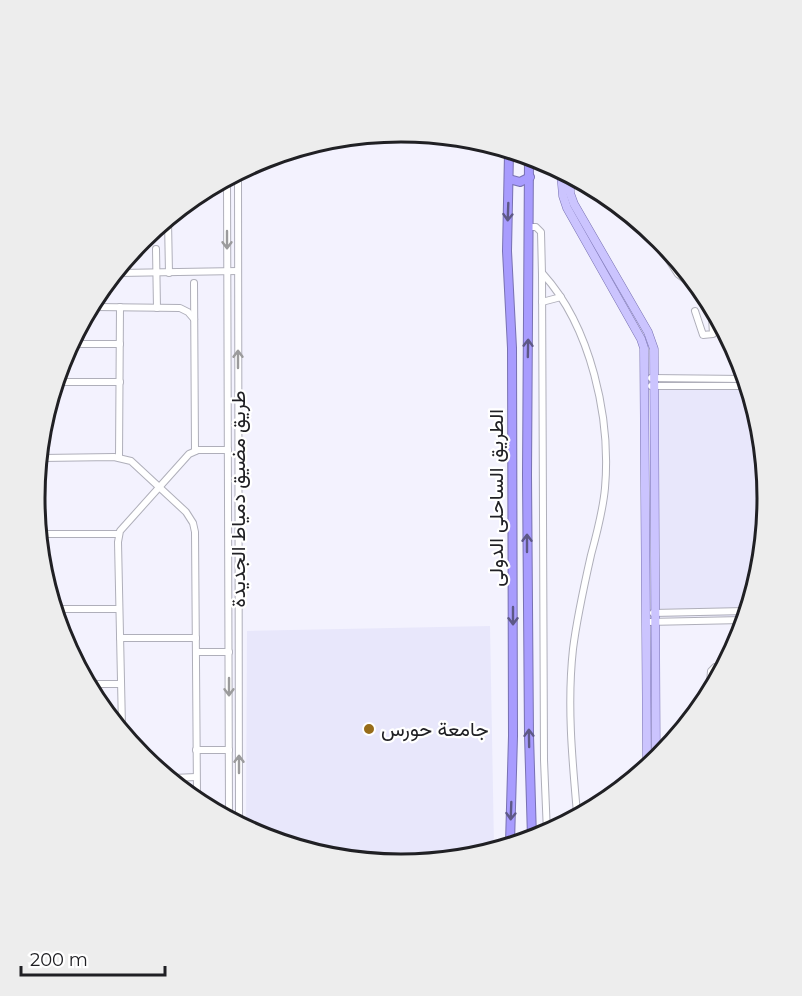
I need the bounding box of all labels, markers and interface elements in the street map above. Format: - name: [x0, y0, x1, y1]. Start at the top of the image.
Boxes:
- one-way arrow: [502, 201, 513, 221]
- one-way arrow: [221, 230, 233, 250]
- one-way arrow: [522, 339, 534, 359]
- one-way arrow: [232, 349, 244, 369]
- street label: طريق مضيق دمياط الجديدة: [226, 390, 251, 608]
- street label: الطريق الساحلى الدولى: [484, 409, 509, 587]
- one-way arrow: [521, 534, 533, 554]
- one-way arrow: [507, 606, 519, 626]
- one-way arrow: [223, 677, 235, 697]
- place label: جامعة حورس: [381, 717, 489, 742]
- marker: جامعة حورس: [362, 722, 376, 736]
- one-way arrow: [523, 729, 535, 749]
- one-way arrow: [233, 754, 245, 774]
- one-way arrow: [505, 801, 517, 821]
- scale bar: [21, 939, 165, 977]
- text: 200 m: [30, 949, 88, 971]

